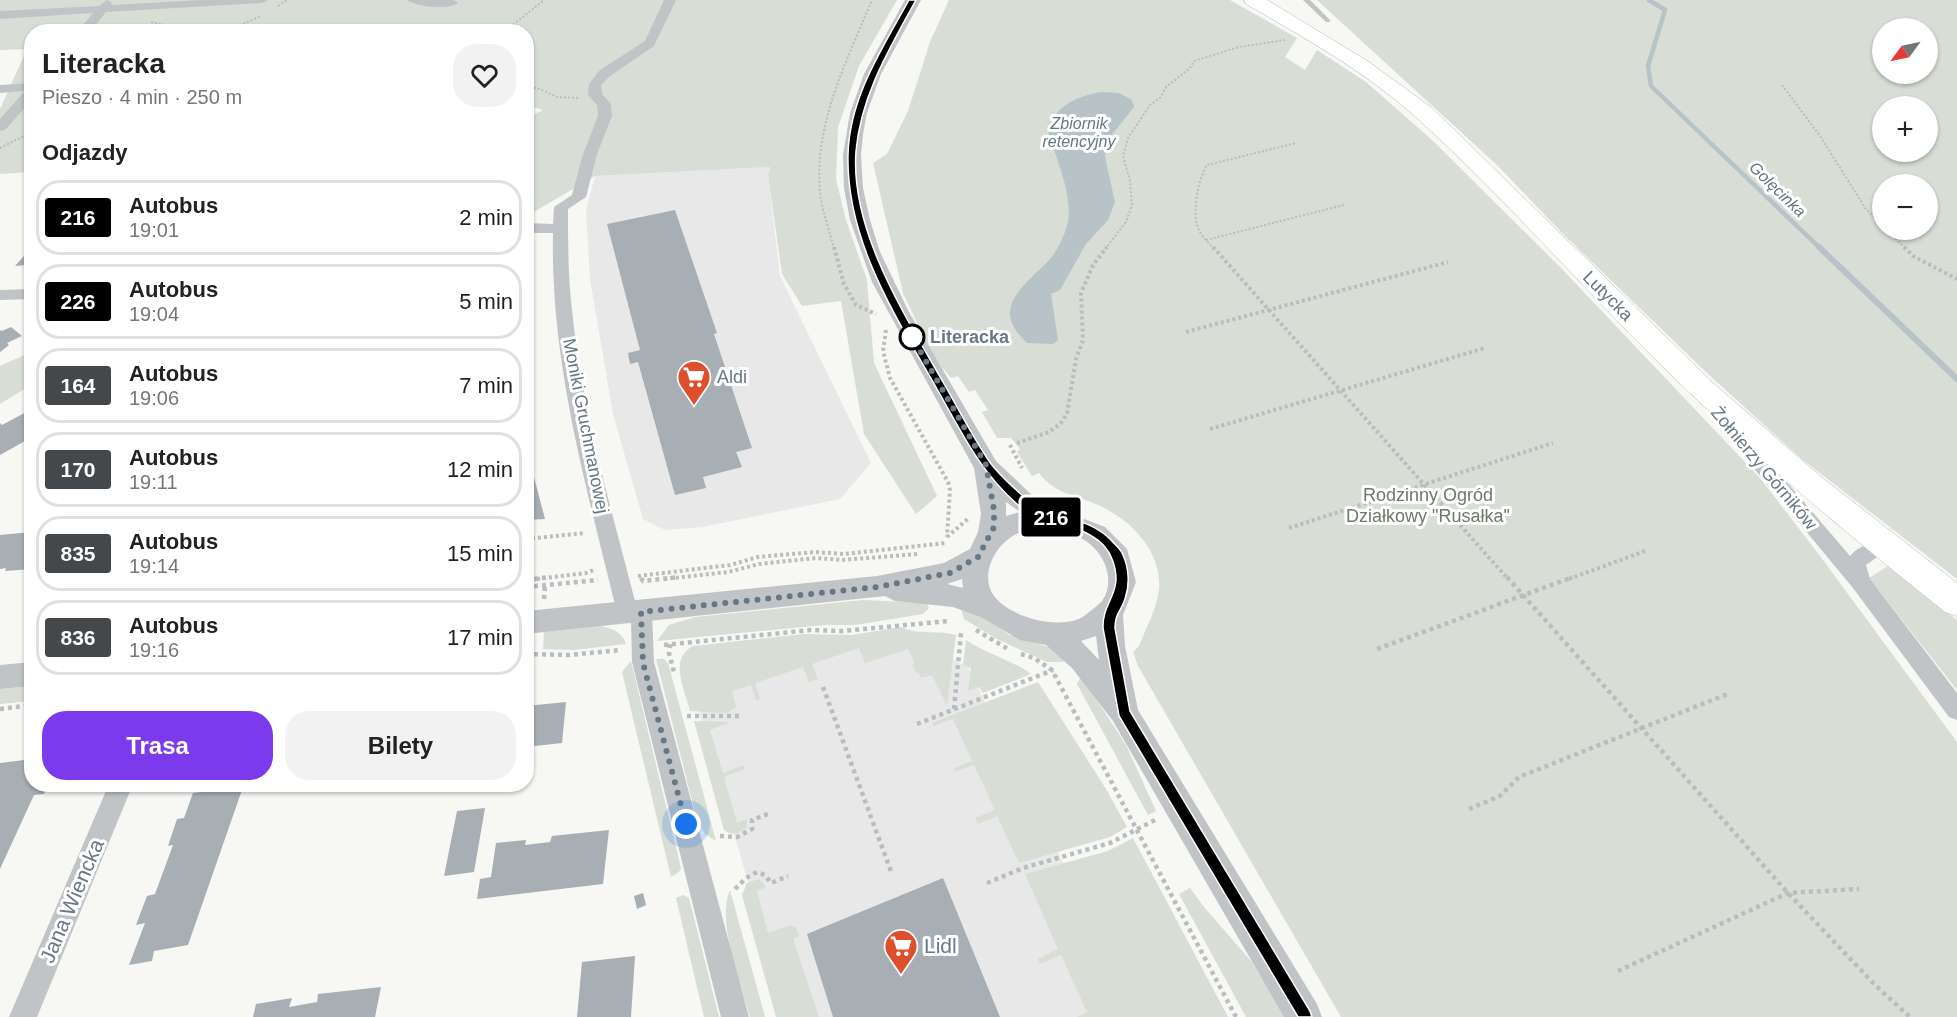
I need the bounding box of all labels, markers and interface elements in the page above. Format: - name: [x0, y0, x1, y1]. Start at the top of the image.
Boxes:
- north arrow: [1872, 18, 1938, 84]
- map controls: [1872, 18, 1938, 240]
- button: heart: [453, 44, 516, 107]
- text: Literacka: [42, 48, 165, 79]
- text: Pieszo · 4 min · 250 m: [42, 86, 242, 108]
- button: +: [1872, 96, 1938, 162]
- water label: Zbiornik retencyjny: [1043, 115, 1116, 150]
- text: Odjazdy: [42, 140, 128, 165]
- water label: Golęcinka: [1746, 159, 1809, 220]
- button: −: [1872, 174, 1938, 240]
- text: Autobus: [129, 193, 218, 218]
- text: 2 min: [459, 205, 513, 230]
- text: 216: [60, 206, 96, 229]
- text: 19:01: [129, 219, 179, 241]
- street label: Lutycka: [1579, 267, 1638, 326]
- text: Autobus: [129, 277, 218, 302]
- text: 5 min: [459, 289, 513, 314]
- text: 226: [60, 290, 96, 313]
- text: 19:04: [129, 303, 179, 325]
- marker: Literacka: [899, 324, 925, 350]
- place label: Literacka: [930, 327, 1010, 347]
- street label: Moniki Gruchmanowej: [559, 337, 613, 515]
- supermarket icon: Aldi: [676, 359, 712, 406]
- text: Autobus: [129, 361, 218, 386]
- place label: Aldi: [717, 367, 747, 387]
- text: 7 min: [459, 373, 513, 398]
- text: 164: [60, 374, 96, 397]
- text: 19:06: [129, 387, 179, 409]
- street label: Żołnierzy Górników: [1707, 403, 1822, 534]
- text: Autobus: [129, 445, 218, 470]
- text: 12 min: [447, 457, 513, 482]
- text: 170: [60, 458, 96, 481]
- text: 19:11: [129, 471, 178, 493]
- park label: Rodzinny Ogród Działkowy "Rusałka": [1346, 485, 1510, 526]
- line badge: 216: [1016, 498, 1086, 536]
- text: 216: [1033, 506, 1069, 529]
- text: Autobus: [129, 529, 218, 554]
- text: 15 min: [447, 541, 513, 566]
- text: 835: [60, 542, 96, 565]
- text: 19:14: [129, 555, 179, 577]
- text: Autobus: [129, 613, 218, 638]
- text: 17 min: [447, 625, 513, 650]
- text: 836: [60, 626, 96, 649]
- text: 19:16: [129, 639, 179, 661]
- button: Trasa: [42, 711, 273, 780]
- button: Bilety: [285, 711, 516, 780]
- your location: [671, 809, 701, 839]
- street label: Jana Wiencka: [35, 835, 108, 966]
- supermarket icon: Lidl: [883, 928, 919, 975]
- place label: Lidl: [924, 934, 957, 957]

